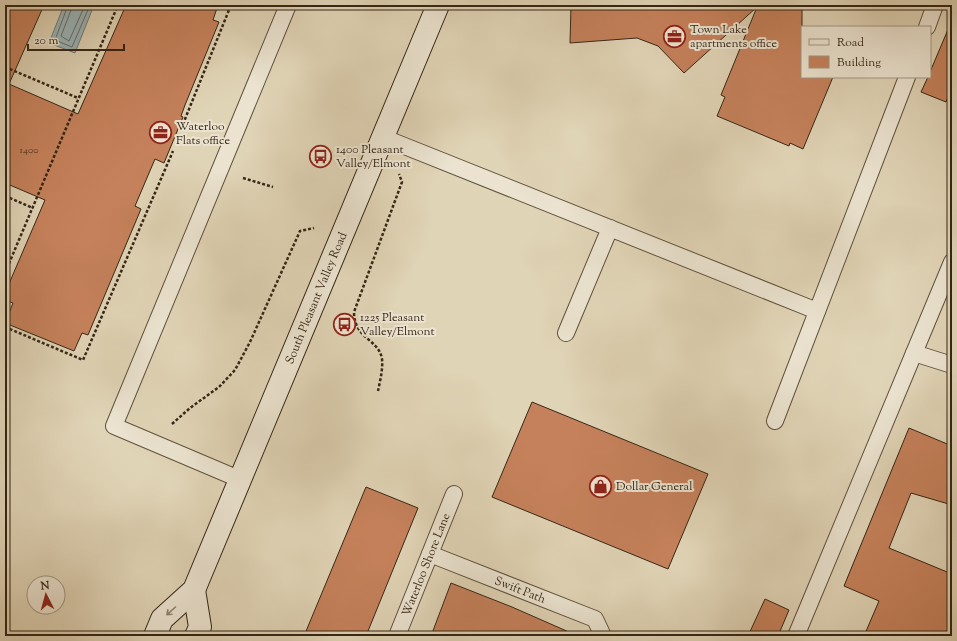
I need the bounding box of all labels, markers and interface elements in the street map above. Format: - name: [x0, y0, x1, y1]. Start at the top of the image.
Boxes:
- place label: Town Lake apartments office: [690, 21, 777, 53]
- office icon: Town Lake apartments office: [661, 23, 687, 49]
- scale bar: [28, 26, 124, 52]
- legend: [801, 26, 931, 78]
- text: 20 m: [34, 32, 59, 50]
- text: Road: [837, 34, 864, 52]
- text: Building: [837, 54, 881, 72]
- place label: Waterloo Flats office: [176, 118, 230, 150]
- office icon: Waterloo Flats office: [147, 120, 173, 146]
- place label: 1400 Pleasant Valley/Elmont: [336, 141, 411, 173]
- house number: 1400: [20, 143, 38, 158]
- bus stop icon: 1400 Pleasant Valley/Elmont: [307, 143, 333, 169]
- street label: South Pleasant Valley Road: [281, 229, 352, 367]
- place label: 1225 Pleasant Valley/Elmont: [360, 309, 435, 341]
- bus stop icon: 1225 Pleasant Valley/Elmont: [332, 311, 358, 337]
- shop icon: Dollar General: [587, 473, 613, 499]
- place label: Dollar General: [616, 478, 693, 496]
- street label: Waterloo Shore Lane: [398, 510, 456, 619]
- street label: Swift Path: [492, 572, 548, 609]
- north arrow: [26, 575, 66, 615]
- text: N: [39, 578, 50, 595]
- one-way arrow: [166, 606, 176, 615]

